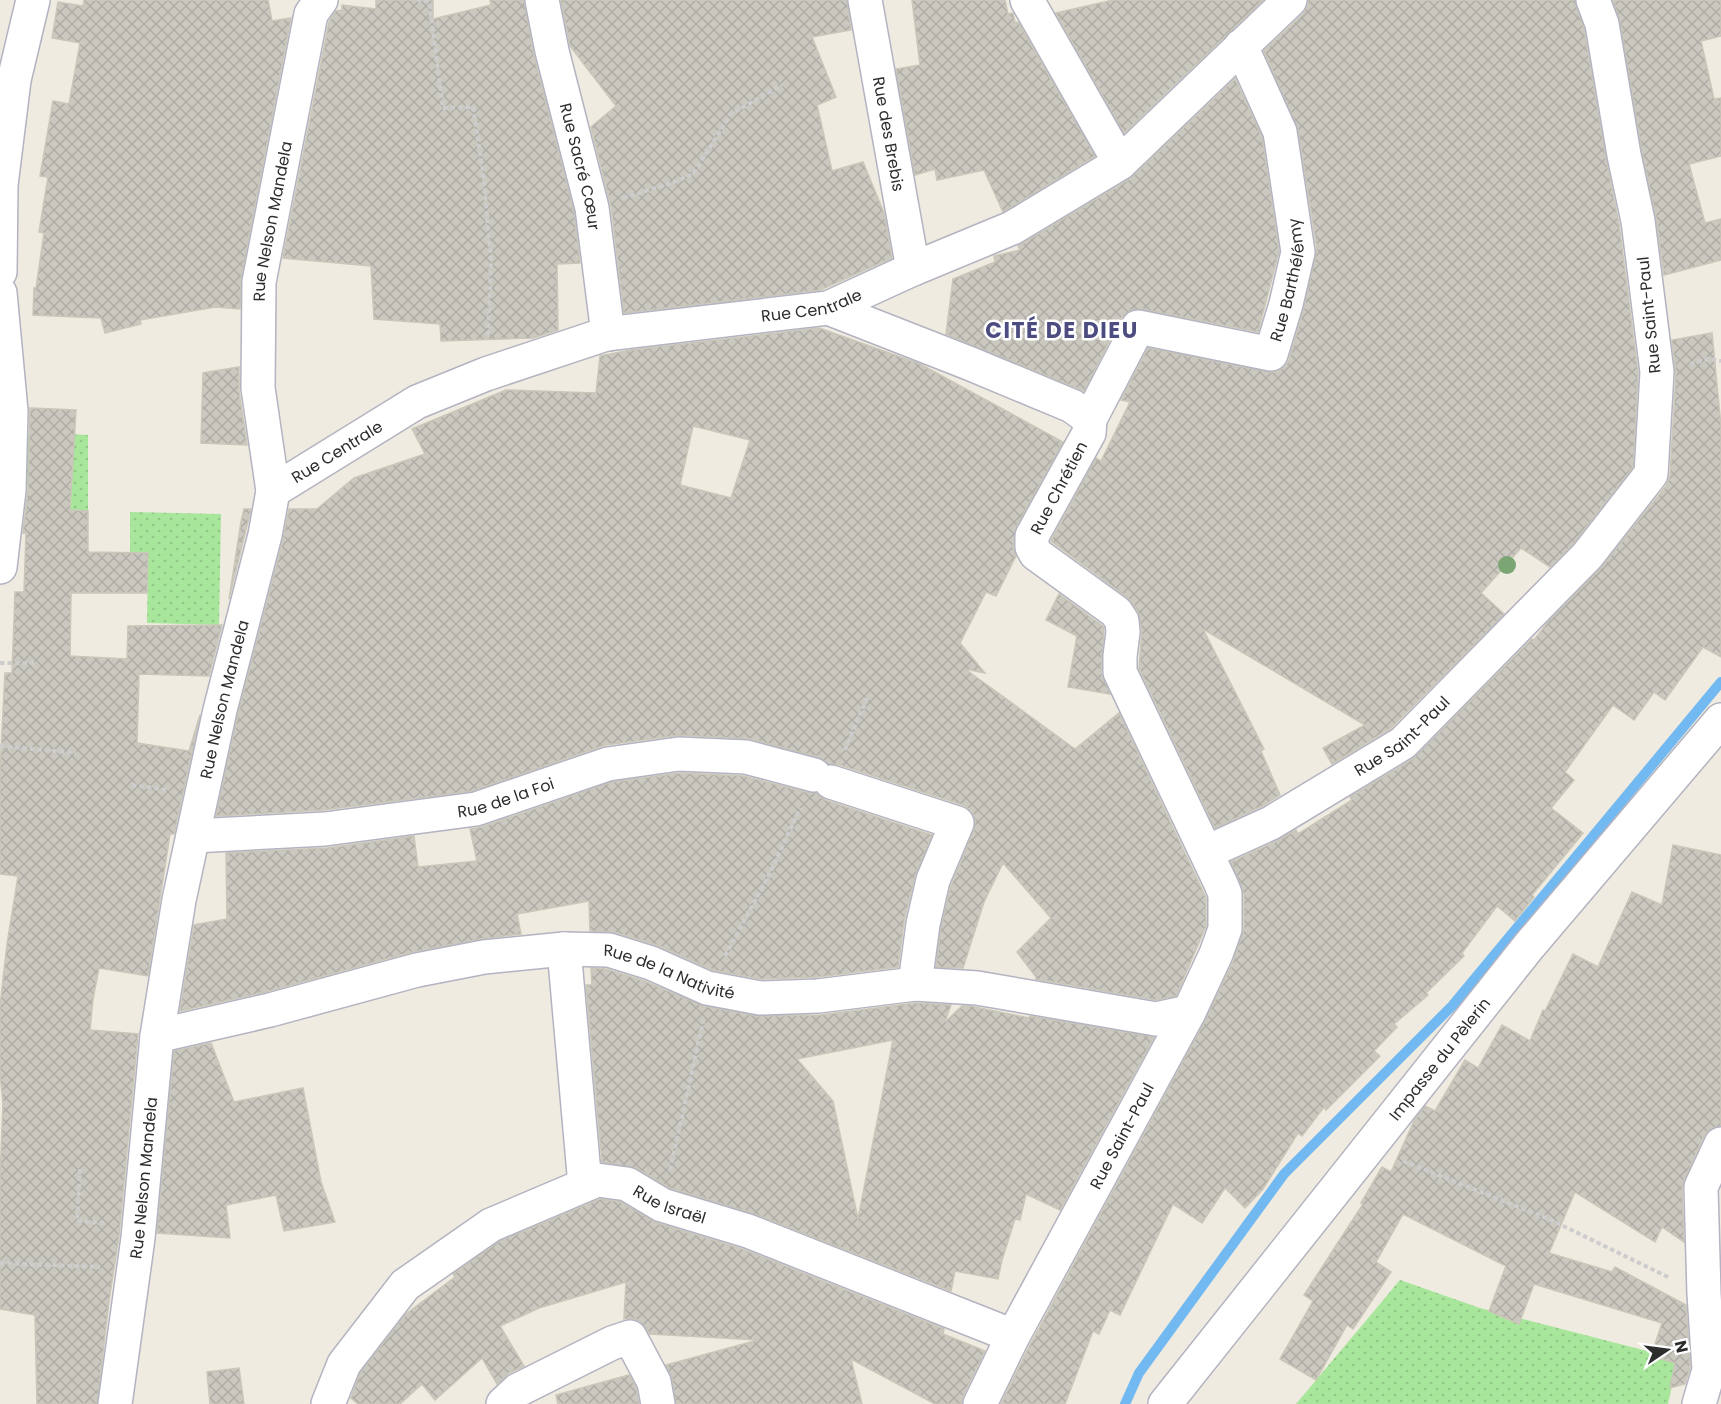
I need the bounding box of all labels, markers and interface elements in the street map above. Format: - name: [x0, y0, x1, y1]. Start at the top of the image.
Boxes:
- street label: Rue des Brebis: [867, 75, 910, 193]
- street label: Rue Sacré Cœur: [554, 100, 606, 231]
- street label: Rue Nelson Mandela: [247, 139, 298, 302]
- street label: Rue Barthélémy: [1264, 217, 1310, 344]
- street label: Rue Saint-Paul: [1631, 255, 1667, 375]
- street label: Rue Centrale: [760, 283, 865, 327]
- district label: CITÉ DE DIEU: [985, 315, 1139, 346]
- street label: Rue Centrale: [287, 415, 387, 488]
- street label: Rue Chrétien: [1025, 437, 1093, 539]
- street label: Rue Nelson Mandela: [194, 617, 254, 781]
- street label: Rue Saint-Paul: [1350, 691, 1455, 782]
- street label: Rue de la Foi: [456, 772, 557, 823]
- street label: Rue de la Nativité: [603, 938, 737, 1005]
- street label: Impasse du Pèlerin: [1383, 992, 1496, 1125]
- street label: Rue Saint-Paul: [1084, 1079, 1160, 1193]
- street label: Rue Nelson Mandela: [124, 1096, 163, 1260]
- street label: Rue Israël: [629, 1179, 709, 1229]
- north arrow: [1637, 1320, 1697, 1380]
- text: N: [1669, 1338, 1694, 1355]

